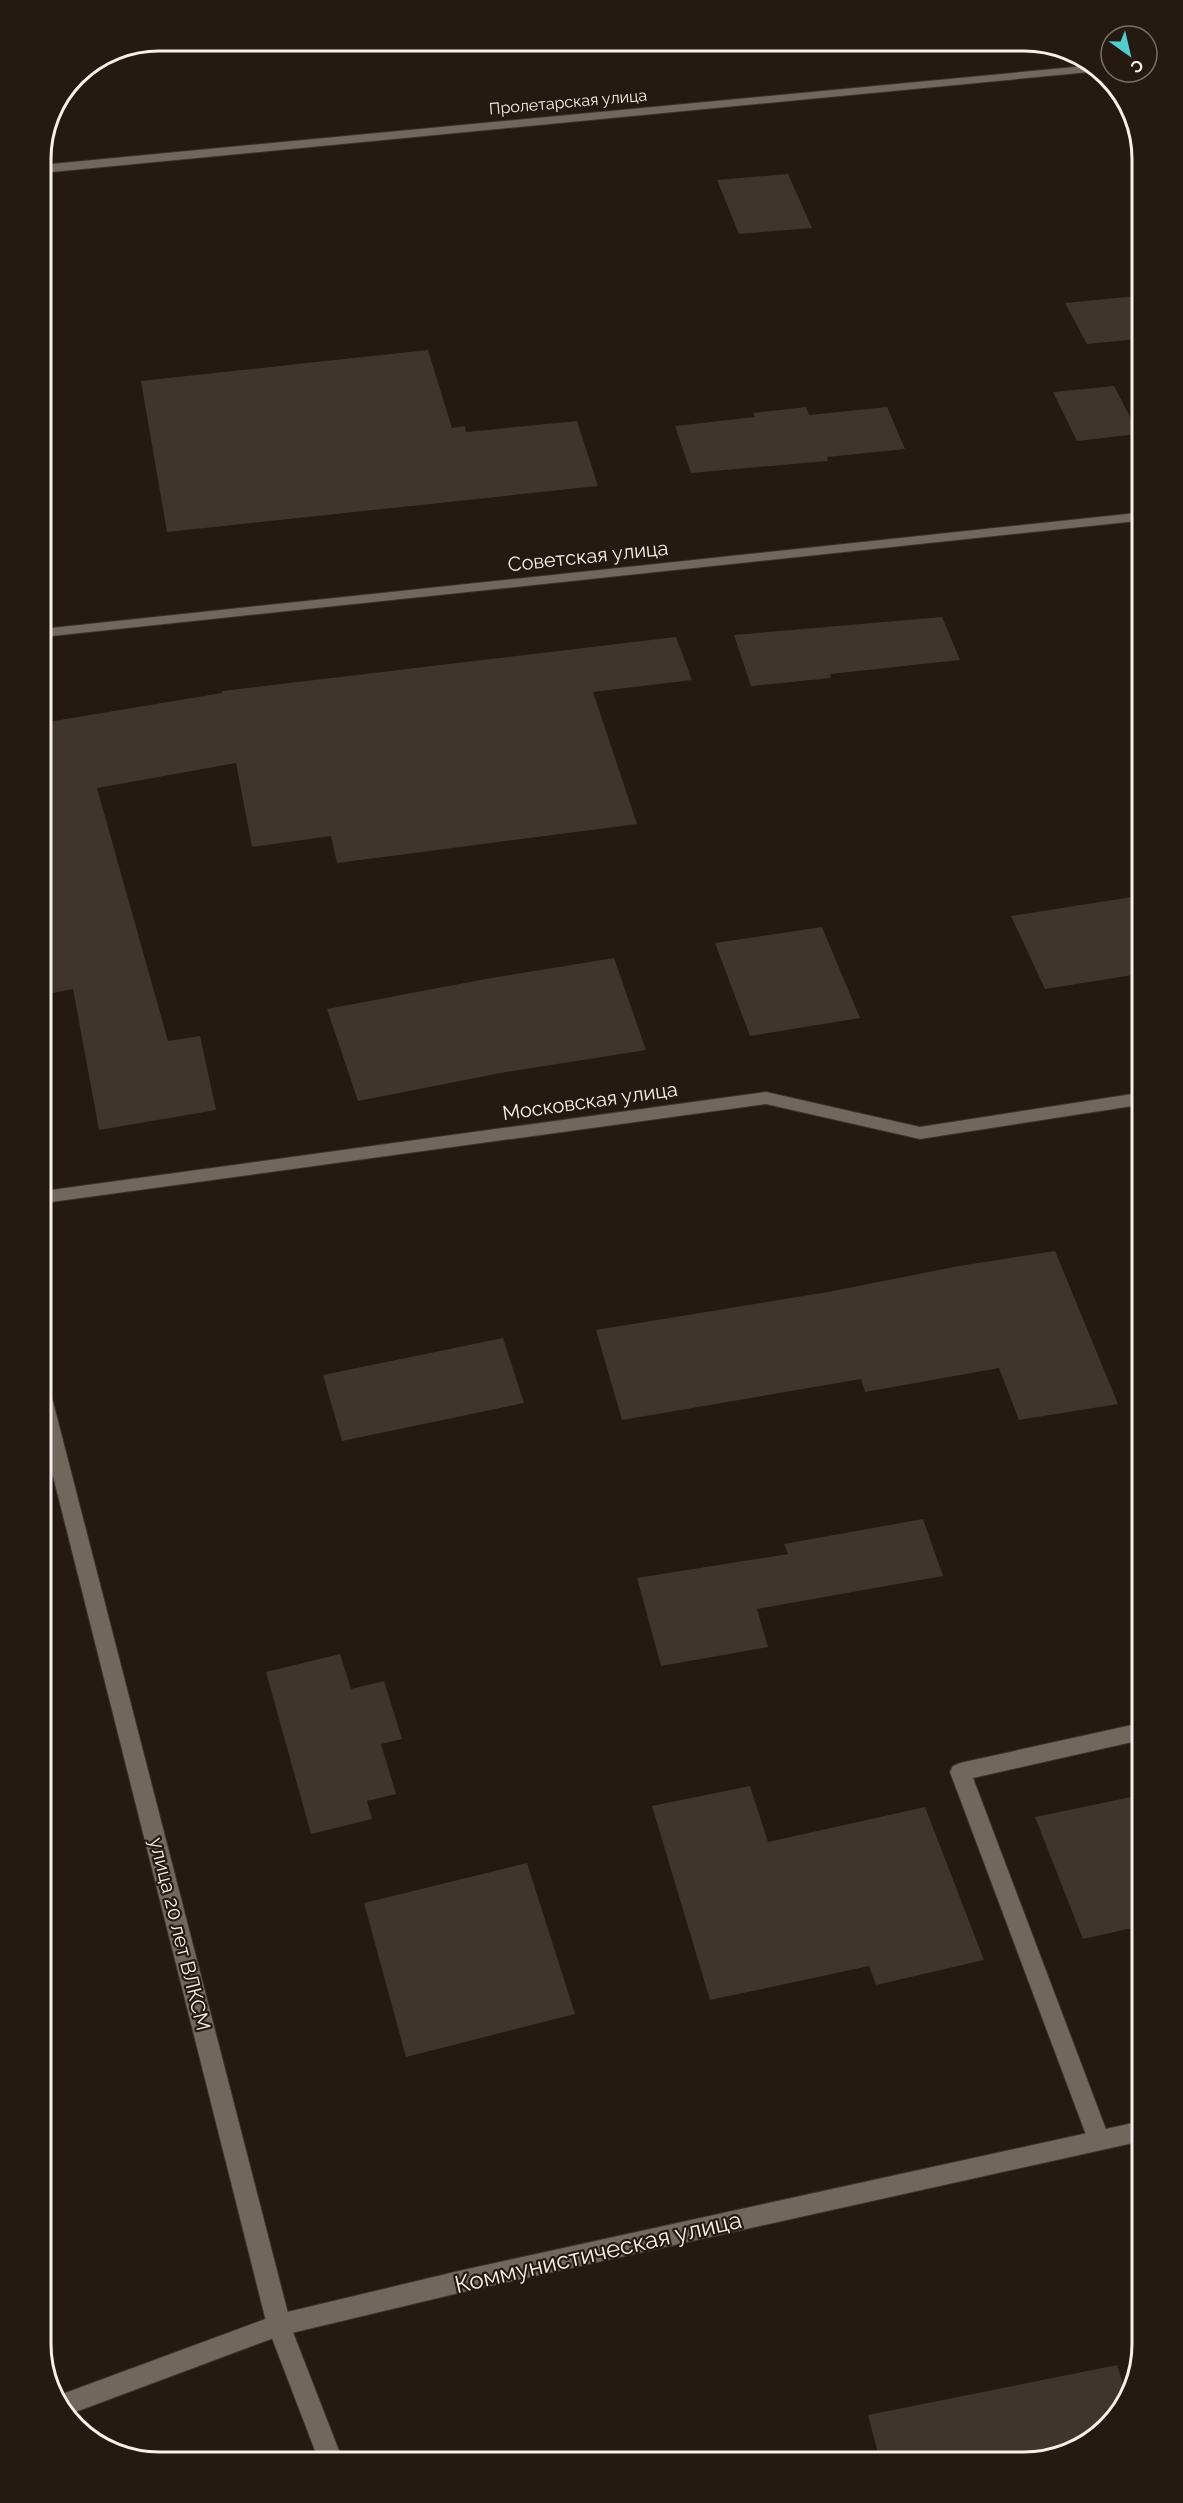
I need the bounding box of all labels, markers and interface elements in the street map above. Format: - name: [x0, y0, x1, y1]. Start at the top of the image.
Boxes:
- north arrow: [1099, 24, 1159, 84]
- text: С: [1127, 55, 1147, 77]
- street label: Пролетарская улица: [488, 86, 648, 118]
- street label: Советская улица: [507, 536, 669, 576]
- street label: Московская улица: [501, 1077, 679, 1125]
- street label: улица 20 лет ВЛКСМ: [144, 1835, 216, 2033]
- street label: Коммунистическая улица: [452, 2205, 744, 2299]

